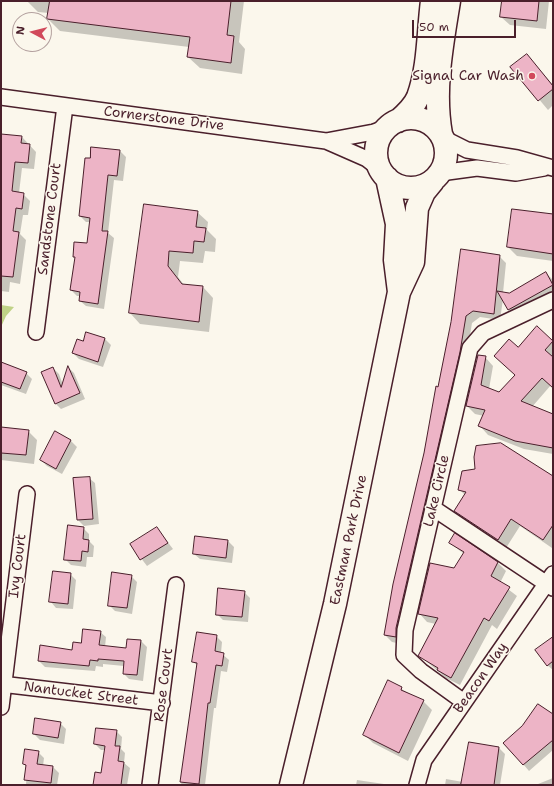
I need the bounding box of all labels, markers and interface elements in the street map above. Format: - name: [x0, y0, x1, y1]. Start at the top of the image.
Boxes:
- north arrow: [12, 12, 52, 52]
- scale bar: [414, 12, 518, 38]
- text: 50 m: [419, 19, 449, 35]
- text: N: [13, 25, 29, 36]
- place label: Signal Car Wash: [412, 68, 524, 84]
- marker: Signal Car Wash: [527, 71, 537, 81]
- street label: Cornerstone Drive: [103, 103, 225, 135]
- street label: Sandstone Court: [35, 162, 65, 276]
- street label: Lake Circle: [421, 453, 453, 529]
- street label: Eastman Park Drive: [327, 473, 371, 607]
- street label: Ivy Court: [6, 533, 30, 599]
- street label: Beacon Way: [450, 639, 512, 717]
- street label: Rose Court: [151, 647, 177, 723]
- street label: Nantucket Street: [23, 679, 139, 709]

